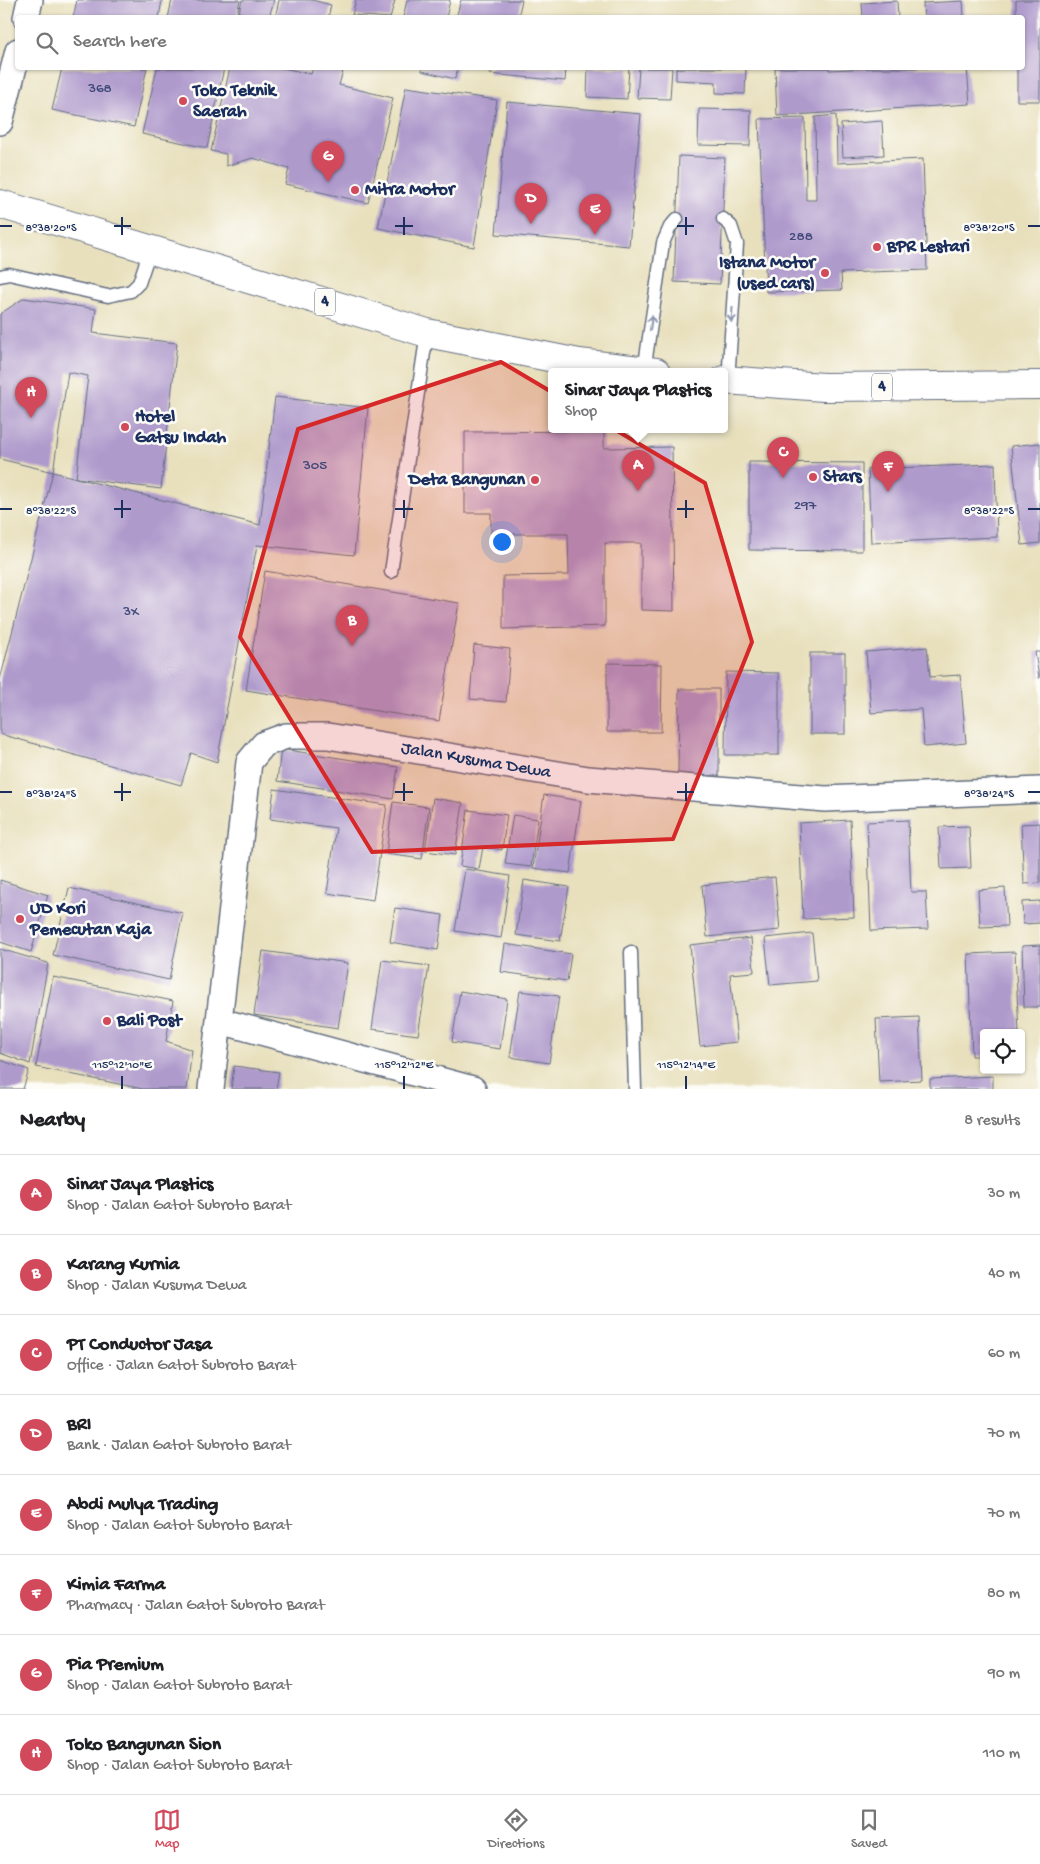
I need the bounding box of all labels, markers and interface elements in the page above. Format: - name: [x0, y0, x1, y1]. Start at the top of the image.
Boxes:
- search box: [15, 15, 1025, 70]
- icon: search: [33, 29, 61, 57]
- text: Search here: [73, 31, 167, 54]
- house number: 368: [87, 80, 112, 98]
- place label: Toko Teknik Saerah: [191, 81, 278, 123]
- marker: Toko Teknik Saerah: [177, 95, 189, 107]
- pin: G: [312, 141, 344, 182]
- place label: Mitra Motor: [365, 180, 457, 201]
- pin: D: [515, 183, 547, 224]
- marker: Mitra Motor: [349, 184, 361, 196]
- pin: E: [579, 194, 611, 235]
- text: 8°38'20"S: [25, 222, 77, 236]
- text: 8°38'20"S: [963, 222, 1015, 236]
- house number: 288: [789, 228, 813, 246]
- place label: BPR Lestari: [886, 237, 970, 258]
- marker: BPR Lestari: [871, 241, 883, 253]
- place label: Istana Motor (used cars): [719, 253, 818, 295]
- marker: Istana Motor (used cars): [819, 267, 831, 279]
- road number: 4: [315, 288, 335, 316]
- one-way arrow: [728, 307, 737, 323]
- one-way arrow: [646, 315, 656, 331]
- popup: [548, 368, 728, 433]
- road number: 4: [872, 374, 892, 401]
- pin: H: [15, 377, 47, 418]
- text: Sinar Jaya Plastics: [565, 380, 711, 403]
- text: Shop: [565, 403, 597, 422]
- place label: Hotel Gatsu Indah: [135, 407, 226, 449]
- marker: Hotel Gatsu Indah: [119, 421, 131, 433]
- pin: C: [767, 437, 799, 478]
- pin: A: [622, 450, 654, 491]
- pin: F: [872, 451, 904, 492]
- house number: 305: [302, 457, 327, 475]
- place label: Stars: [823, 467, 863, 488]
- place label: Deta Bangunan: [407, 470, 525, 491]
- marker: Stars: [807, 471, 819, 483]
- marker: Deta Bangunan: [529, 474, 541, 486]
- house number: 297: [794, 497, 818, 515]
- text: 8°38'22"S: [26, 505, 77, 519]
- text: 8°38'22"S: [964, 505, 1015, 519]
- your location: [489, 529, 515, 555]
- house number: 3X: [122, 603, 140, 621]
- pin: B: [336, 605, 368, 646]
- street label: Jalan Kusuma Dewa: [399, 738, 554, 783]
- text: 8°38'24"S: [26, 788, 76, 802]
- text: 8°38'24"S: [964, 788, 1014, 802]
- place label: UD Kori Pemecutan Kaja: [29, 899, 152, 941]
- marker: UD Kori Pemecutan Kaja: [14, 913, 26, 925]
- place label: Bali Post: [116, 1011, 183, 1032]
- marker: Bali Post: [101, 1015, 113, 1027]
- map controls: [980, 1029, 1025, 1074]
- button: locate: [980, 1029, 1025, 1074]
- text: 115°12'10"E: [91, 1059, 152, 1073]
- text: 115°12'12"E: [374, 1059, 434, 1073]
- text: 115°12'14"E: [656, 1059, 716, 1073]
- text: Nearby: [20, 1109, 85, 1134]
- text: 8 results: [964, 1112, 1020, 1131]
- text: Sinar Jaya Plastics: [67, 1174, 213, 1197]
- text: A: [31, 1185, 41, 1204]
- text: 30 m: [987, 1185, 1020, 1204]
- text: Shop · Jalan Gatot Subroto Barat: [67, 1197, 291, 1216]
- text: Karang Kurnia: [67, 1254, 179, 1277]
- text: B: [32, 1265, 40, 1284]
- text: 40 m: [988, 1265, 1020, 1284]
- text: Shop · Jalan Kusuma Dewa: [67, 1277, 247, 1296]
- text: PT Conductor Jasa: [67, 1334, 212, 1357]
- text: C: [32, 1345, 40, 1364]
- text: 60 m: [988, 1345, 1020, 1364]
- text: Office · Jalan Gatot Subroto Barat: [67, 1357, 296, 1376]
- text: BRI: [67, 1414, 91, 1437]
- text: D: [31, 1425, 41, 1444]
- text: 70 m: [987, 1425, 1020, 1444]
- text: Bank · Jalan Gatot Subroto Barat: [67, 1437, 291, 1456]
- text: Abdi Mulya Trading: [67, 1494, 218, 1517]
- text: E: [31, 1505, 41, 1524]
- text: 70 m: [987, 1505, 1020, 1524]
- text: Shop · Jalan Gatot Subroto Barat: [67, 1517, 291, 1536]
- text: Kimia Farma: [67, 1574, 165, 1597]
- text: F: [32, 1585, 40, 1604]
- text: 80 m: [987, 1585, 1020, 1604]
- text: Pharmacy · Jalan Gatot Subroto Barat: [67, 1597, 325, 1616]
- text: Pia Premium: [67, 1654, 164, 1677]
- text: G: [31, 1665, 41, 1684]
- text: 90 m: [988, 1665, 1020, 1684]
- text: Shop · Jalan Gatot Subroto Barat: [67, 1677, 291, 1696]
- text: Toko Bangunan Sion: [67, 1734, 221, 1757]
- text: H: [31, 1745, 41, 1764]
- text: 110 m: [983, 1745, 1020, 1764]
- text: Shop · Jalan Gatot Subroto Barat: [67, 1757, 291, 1776]
- tab: Map: [153, 1806, 181, 1853]
- tab: Directions: [488, 1806, 545, 1853]
- tab: Saved: [851, 1806, 887, 1853]

